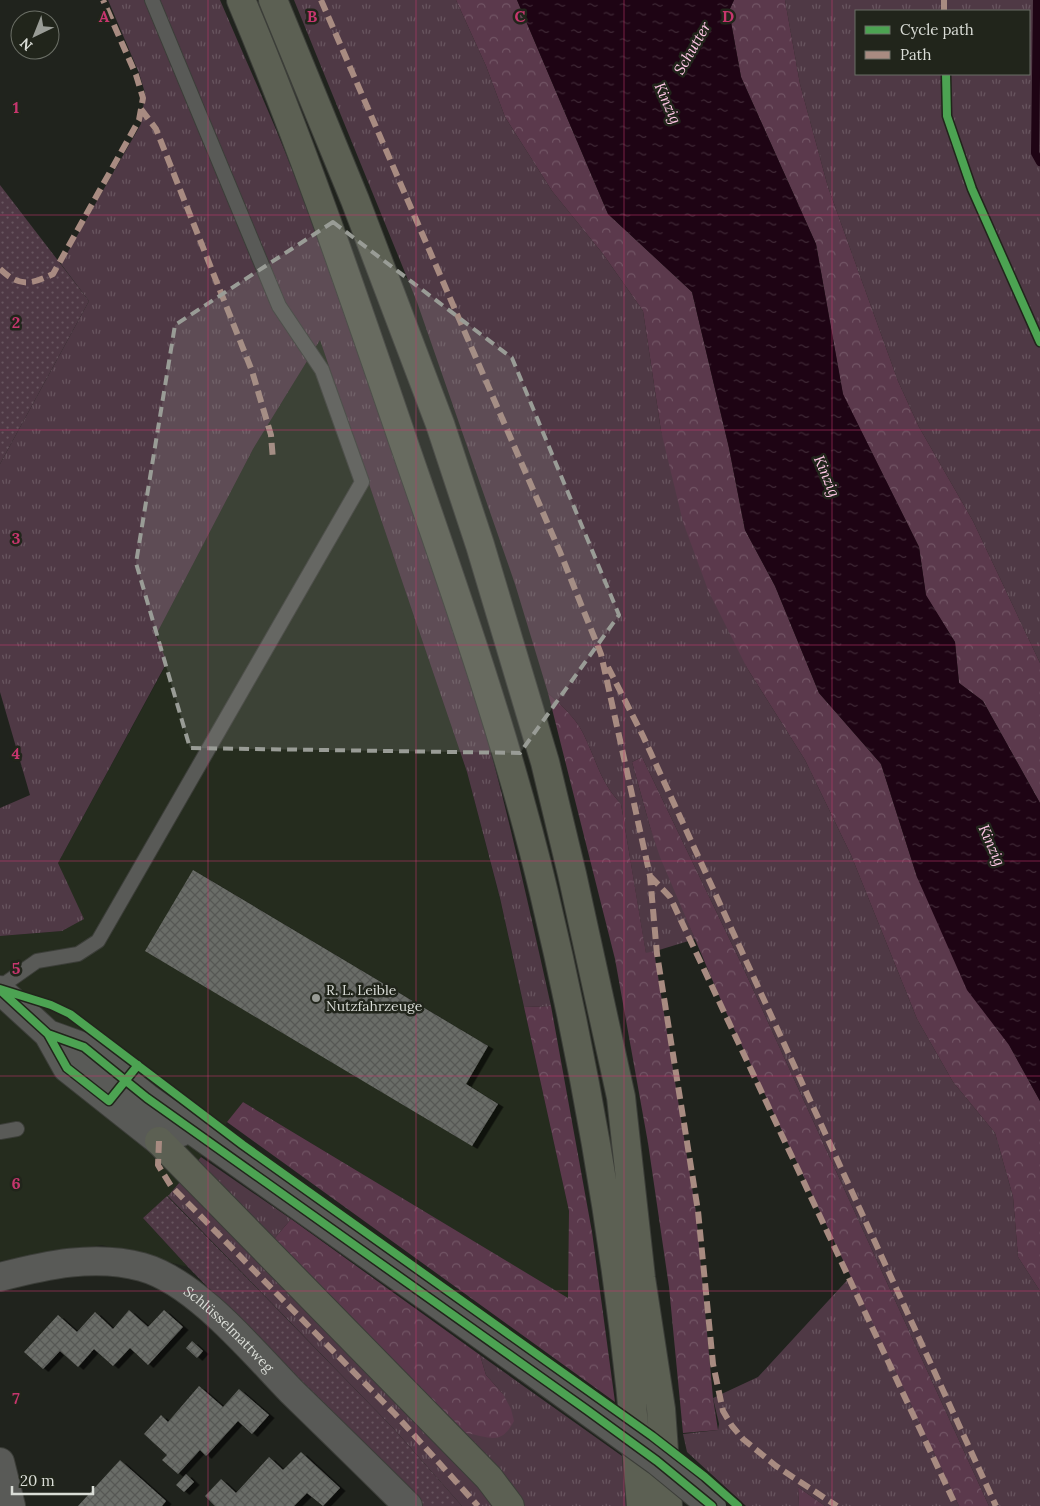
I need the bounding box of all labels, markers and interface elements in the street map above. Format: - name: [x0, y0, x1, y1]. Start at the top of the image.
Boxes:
- text: A: [99, 6, 110, 26]
- text: B: [307, 6, 318, 26]
- text: C: [514, 6, 526, 26]
- text: D: [722, 6, 734, 26]
- north arrow: [10, 10, 60, 60]
- legend: [855, 10, 1030, 75]
- water label: Schutter: [669, 18, 715, 78]
- text: Cycle path: [900, 20, 974, 39]
- text: N: [16, 34, 36, 55]
- text: Path: [900, 45, 931, 64]
- water label: Kinzig: [650, 79, 686, 127]
- text: 1: [13, 97, 19, 117]
- text: 2: [12, 312, 20, 332]
- water label: Kinzig: [810, 452, 844, 500]
- text: 3: [12, 528, 21, 548]
- text: 4: [12, 743, 21, 763]
- water label: Kinzig: [974, 821, 1010, 869]
- text: 5: [12, 958, 21, 978]
- place label: R. L. Leible Nutzfahrzeuge: [326, 981, 423, 1015]
- marker: R. L. Leible Nutzfahrzeuge: [310, 992, 322, 1004]
- text: 6: [11, 1173, 21, 1193]
- street label: Schlüsselmattweg: [180, 1282, 278, 1376]
- text: 7: [12, 1388, 20, 1408]
- scale bar: [12, 1464, 94, 1496]
- text: 20 m: [20, 1471, 55, 1490]

